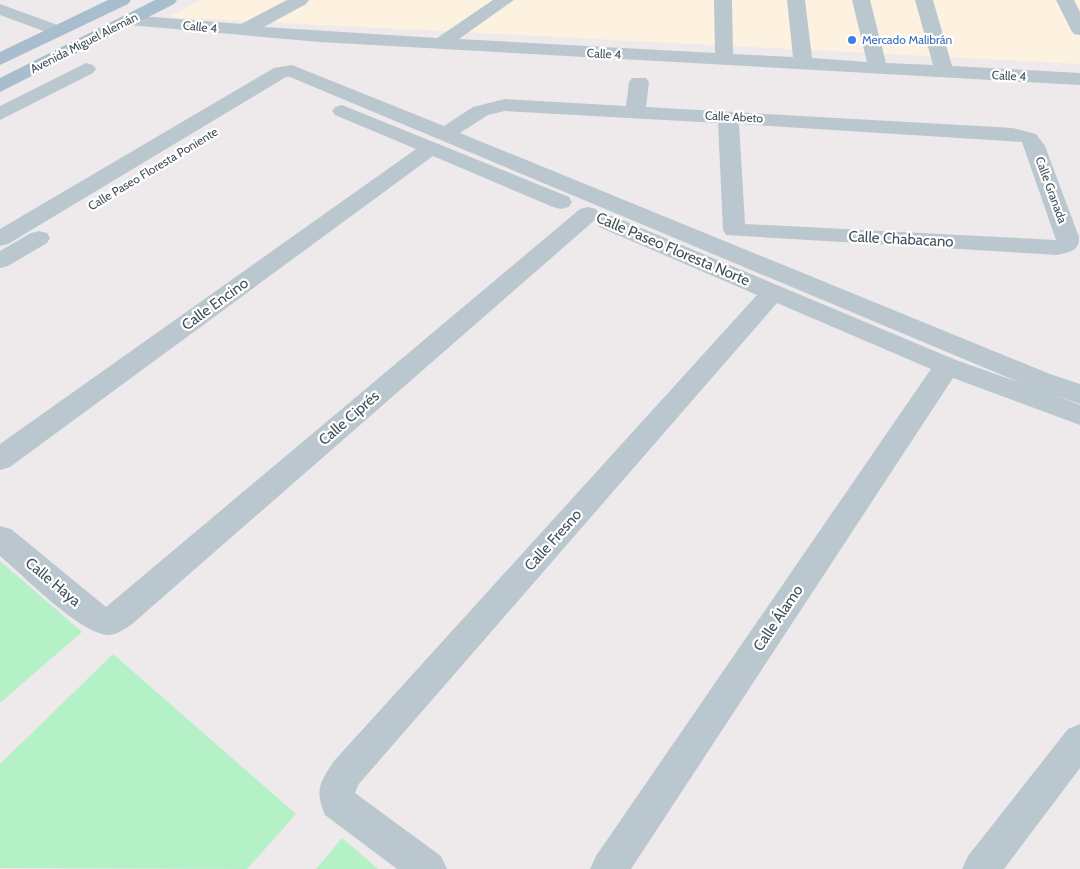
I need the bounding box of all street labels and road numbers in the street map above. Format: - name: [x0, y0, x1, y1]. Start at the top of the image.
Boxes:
- street label: Avenida Miguel Alemán: [28, 9, 140, 76]
- street label: Calle 4: [182, 17, 218, 36]
- street label: Calle 4: [586, 45, 622, 62]
- street label: Calle 4: [991, 67, 1027, 84]
- street label: Calle Abeto: [704, 107, 764, 126]
- street label: Calle Paseo Floresta Poniente: [85, 124, 220, 213]
- street label: Calle Granada: [1032, 154, 1071, 225]
- street label: Calle Paseo Floresta Norte: [593, 208, 753, 290]
- street label: Calle Chabacano: [848, 227, 954, 251]
- street label: Calle Encino: [178, 274, 252, 334]
- street label: Calle Ciprés: [315, 387, 383, 449]
- street label: Calle Fresno: [521, 505, 585, 575]
- street label: Calle Haya: [22, 554, 85, 611]
- street label: Calle Álamo: [749, 581, 807, 654]

